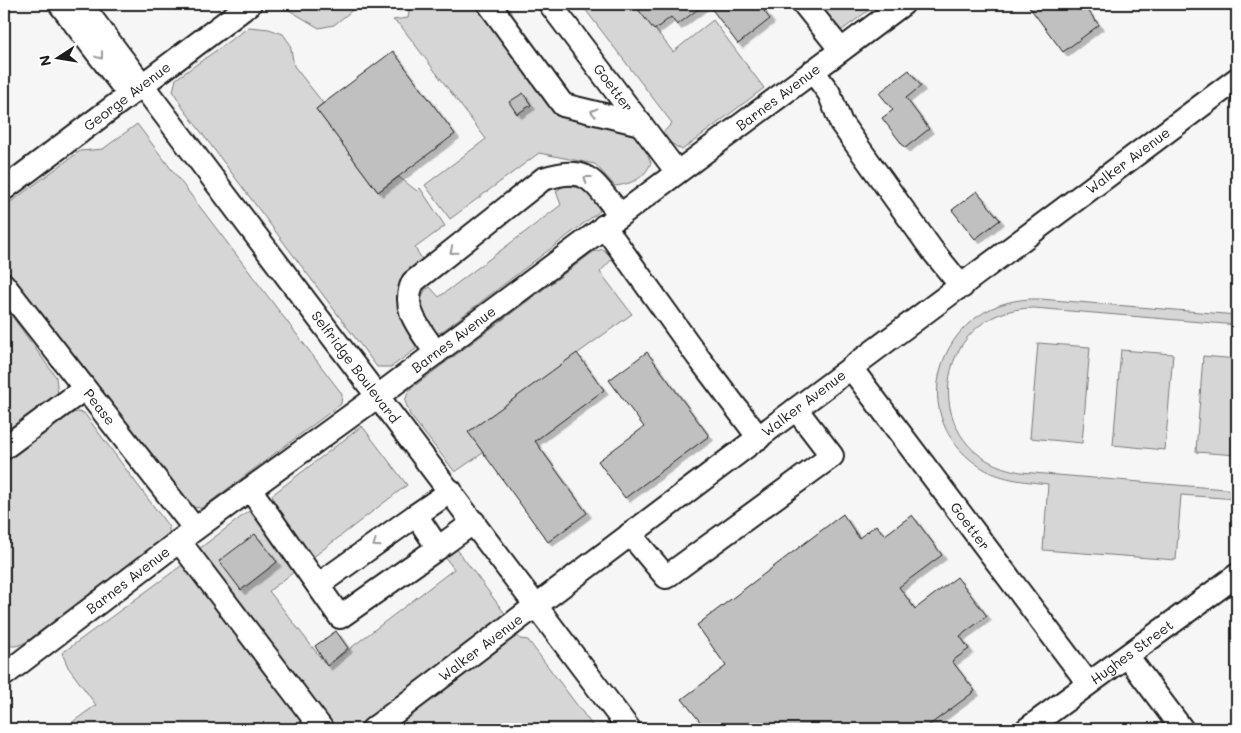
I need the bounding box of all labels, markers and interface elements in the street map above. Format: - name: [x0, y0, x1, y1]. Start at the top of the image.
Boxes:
- north arrow: [32, 32, 82, 82]
- one-way arrow: [95, 51, 104, 60]
- text: N: [34, 54, 55, 68]
- street label: George Avenue: [79, 57, 174, 135]
- street label: Barnes Avenue: [732, 59, 824, 135]
- street label: Goetter: [589, 60, 638, 115]
- one-way arrow: [590, 108, 598, 118]
- street label: Walker Avenue: [1082, 122, 1174, 198]
- one-way arrow: [583, 176, 593, 185]
- one-way arrow: [450, 245, 459, 253]
- street label: Barnes Avenue: [407, 301, 499, 377]
- street label: Selfridge Boulevard: [307, 307, 404, 427]
- street label: Walker Avenue: [757, 365, 849, 441]
- street label: Pease: [80, 385, 120, 429]
- street label: Goetter: [946, 498, 995, 554]
- one-way arrow: [373, 538, 382, 546]
- street label: Barnes Avenue: [82, 542, 173, 618]
- street label: Walker Avenue: [434, 609, 526, 685]
- street label: Hughes Street: [1086, 615, 1177, 688]

